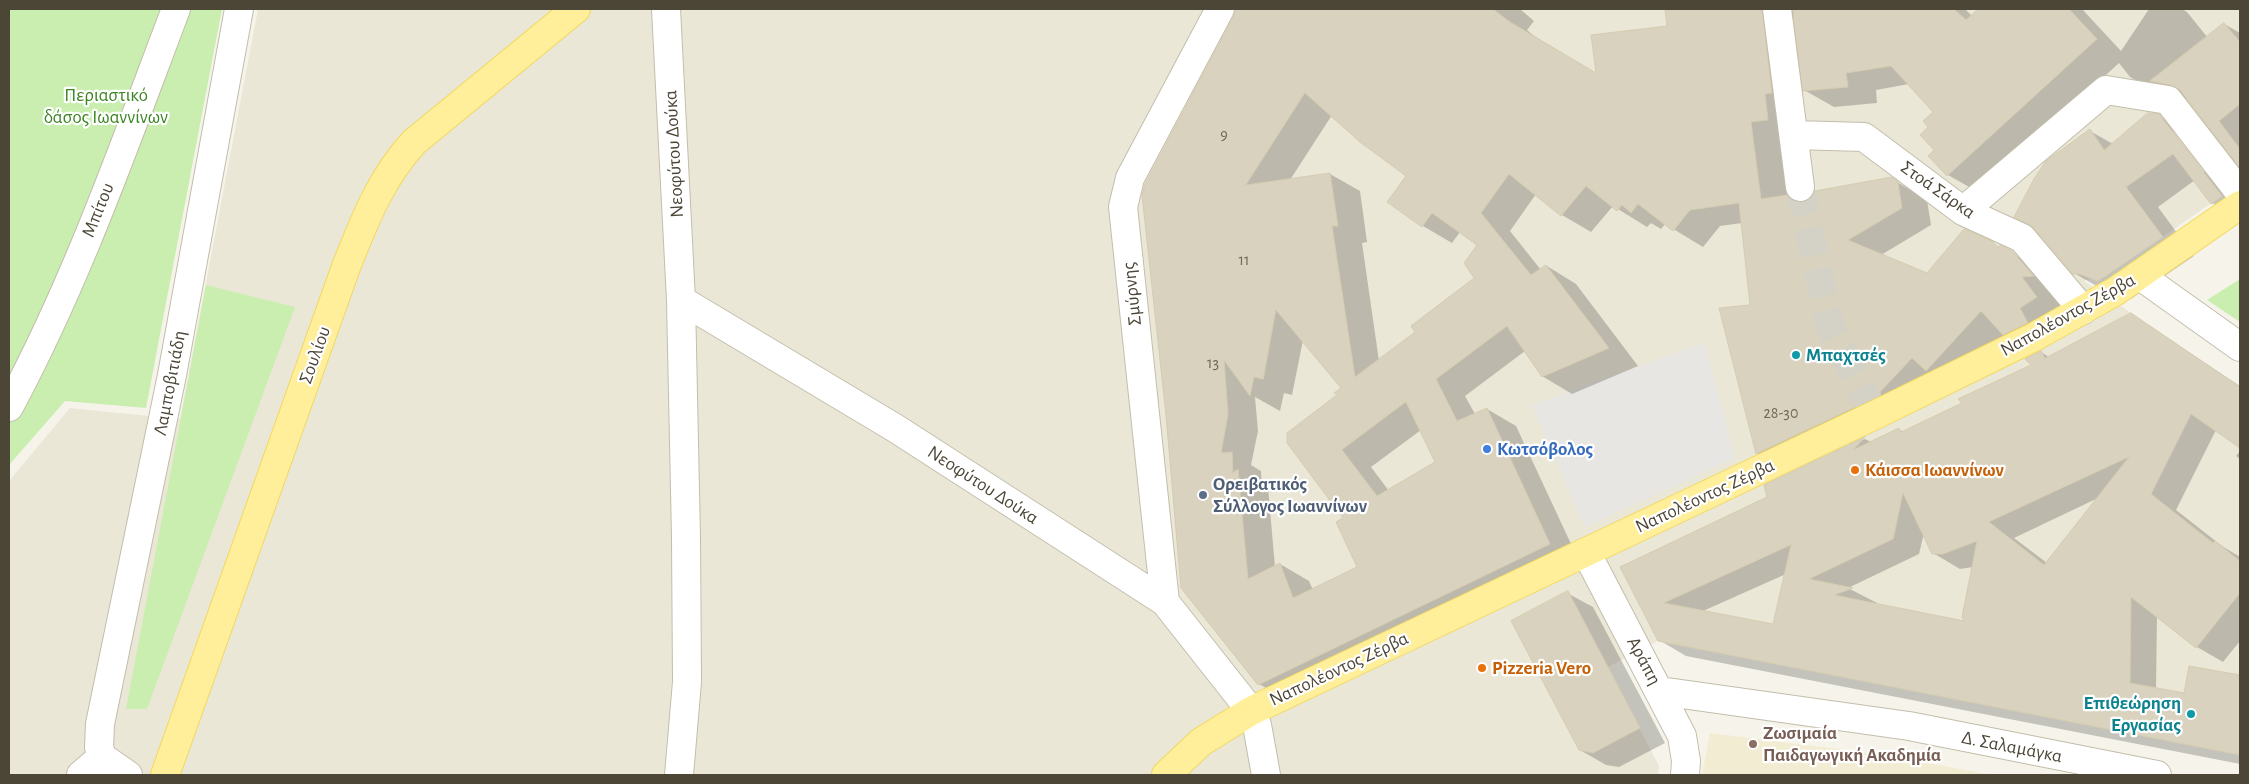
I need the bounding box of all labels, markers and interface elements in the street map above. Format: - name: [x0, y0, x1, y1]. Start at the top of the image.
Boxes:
- park label: Περιαστικό δάσος Ιωαννίνων: [44, 84, 168, 128]
- street label: Νεοφύτου Δούκα: [659, 89, 689, 219]
- house number: 9: [1220, 125, 1228, 145]
- street label: Στοά Σάρκα: [1896, 156, 1980, 224]
- street label: Μπίτου: [77, 179, 119, 241]
- house number: 11: [1238, 250, 1250, 270]
- street label: Σμύρνης: [1117, 261, 1147, 327]
- street label: Ναπολέοντος Ζέρβα: [1996, 268, 2140, 362]
- street label: Σουλίου: [294, 323, 336, 387]
- street label: Λαμποβιτιάδη: [149, 329, 191, 437]
- place label: Μπαχτσές: [1806, 344, 1886, 366]
- marker: Μπαχτσές: [1790, 349, 1802, 361]
- house number: 13: [1207, 353, 1219, 373]
- house number: 28-30: [1764, 403, 1798, 423]
- place label: Κωτσόβολος: [1497, 438, 1593, 460]
- street label: Νεοφύτου Δούκα: [923, 441, 1043, 529]
- marker: Κωτσόβολος: [1481, 443, 1493, 455]
- street label: Ναπολέοντος Ζέρβα: [1632, 454, 1778, 538]
- place label: Κάισσα Ιωαννίνων: [1865, 459, 2004, 481]
- marker: Κάισσα Ιωαννίνων: [1849, 464, 1861, 476]
- place label: Ορειβατικός Σύλλογος Ιωαννίνων: [1213, 473, 1367, 517]
- marker: Ορειβατικός Σύλλογος Ιωαννίνων: [1197, 489, 1209, 501]
- street label: Ναπολέοντος Ζέρβα: [1266, 627, 1412, 711]
- street label: Αράπη: [1622, 633, 1666, 689]
- place label: Pizzeria Vero: [1492, 657, 1591, 679]
- marker: Pizzeria Vero: [1476, 662, 1488, 674]
- place label: Επιθεώρηση Εργασίας: [2084, 692, 2181, 736]
- marker: Επιθεώρηση Εργασίας: [2185, 708, 2197, 720]
- place label: Ζωσιμαία Παιδαγωγική Ακαδημία: [1763, 722, 1941, 766]
- street label: Δ. Σαλαμάγκα: [1960, 726, 2064, 768]
- marker: Ζωσιμαία Παιδαγωγική Ακαδημία: [1747, 738, 1759, 750]

